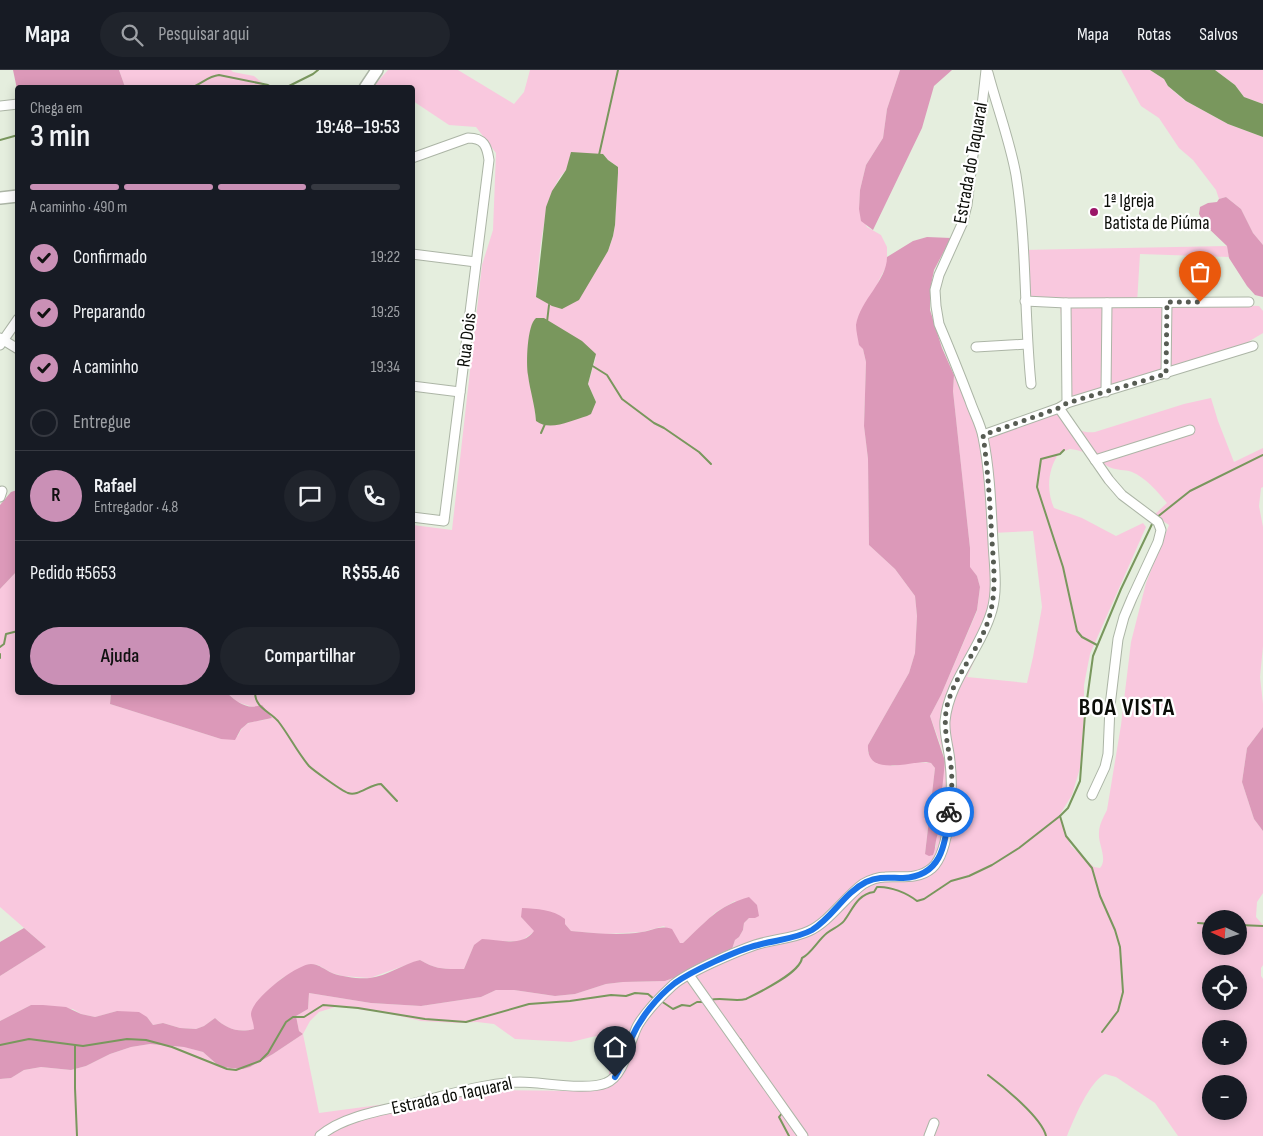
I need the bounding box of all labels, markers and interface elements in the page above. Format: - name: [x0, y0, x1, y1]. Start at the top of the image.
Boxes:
- search box: [100, 12, 450, 57]
- text: Mapa: [25, 20, 70, 49]
- icon: search: [118, 21, 146, 49]
- text: Pesquisar aqui: [158, 23, 249, 46]
- text: Mapa: [1077, 24, 1109, 45]
- text: Rotas: [1137, 24, 1171, 45]
- text: Salvos: [1199, 24, 1238, 45]
- text: Chega em: [30, 99, 83, 118]
- street label: Estrada do Taquaral: [949, 100, 993, 226]
- text: 19:48–19:53: [316, 116, 400, 139]
- text: 3 min: [30, 117, 90, 156]
- place label: 1ª Igreja Batista de Piúma: [1104, 190, 1210, 235]
- text: A caminho · 490 m: [30, 198, 127, 217]
- marker: 1ª Igreja Batista de Piúma: [1088, 206, 1100, 218]
- icon: check: [30, 244, 58, 272]
- text: Confirmado: [73, 246, 147, 269]
- text: 19:22: [371, 248, 400, 267]
- pin: [1179, 251, 1221, 302]
- icon: bag: [1186, 258, 1214, 286]
- icon: check: [30, 299, 58, 327]
- text: Preparando: [73, 301, 145, 324]
- text: 19:25: [371, 303, 400, 322]
- street label: Rua Dois: [452, 311, 482, 369]
- icon: check: [30, 354, 58, 382]
- text: A caminho: [73, 356, 139, 379]
- text: 19:34: [371, 358, 400, 377]
- text: Entregue: [73, 411, 131, 434]
- button: chat: [284, 470, 336, 522]
- button: phone: [348, 470, 400, 522]
- text: Rafael: [94, 475, 136, 498]
- text: R: [51, 484, 61, 507]
- text: Entregador · 4.8: [94, 498, 178, 517]
- text: Pedido #5653: [30, 562, 116, 585]
- text: R$55.46: [342, 562, 400, 585]
- button: Ajuda: [30, 627, 210, 685]
- button: Compartilhar: [220, 627, 400, 685]
- district label: BOA VISTA: [1079, 693, 1175, 722]
- courier: [924, 787, 974, 837]
- icon: bike: [935, 798, 963, 826]
- north arrow: [1202, 910, 1248, 955]
- map controls: [1202, 910, 1247, 1120]
- button: locate: [1202, 965, 1247, 1010]
- button: +: [1202, 1020, 1247, 1065]
- pin: [594, 1026, 636, 1077]
- icon: home: [601, 1033, 629, 1061]
- street label: Estrada do Taquaral: [389, 1072, 515, 1120]
- button: −: [1202, 1075, 1247, 1120]

